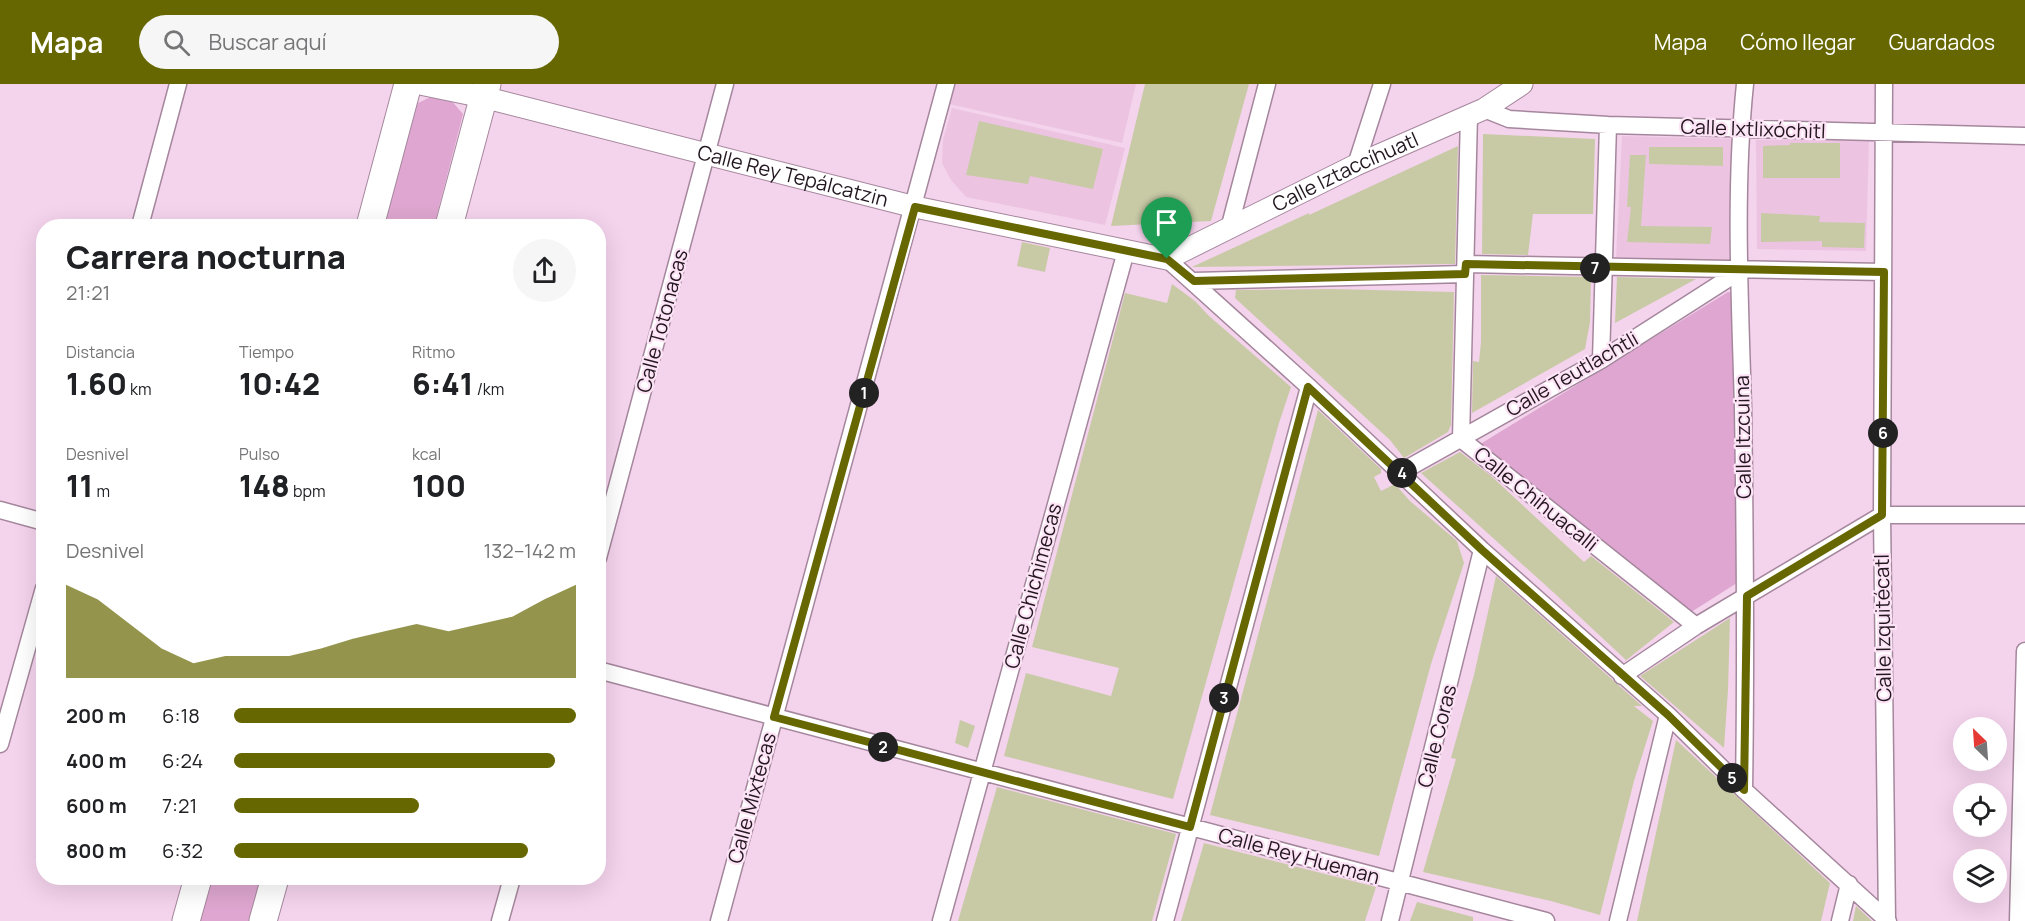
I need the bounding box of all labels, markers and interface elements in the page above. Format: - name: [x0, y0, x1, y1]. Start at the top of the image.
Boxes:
- search box: [139, 15, 559, 69]
- text: Mapa: [30, 23, 103, 61]
- icon: search: [160, 26, 193, 59]
- text: Buscar aquí: [208, 27, 327, 57]
- text: Mapa: [1654, 28, 1707, 56]
- text: Cómo llegar: [1740, 28, 1856, 56]
- text: Guardados: [1889, 28, 1995, 56]
- street label: Calle Ixtlixóchitl: [1680, 112, 1826, 145]
- street label: Calle Iztaccíhuatl: [1268, 125, 1422, 218]
- street label: Calle Rey Tepálcatzin: [695, 138, 891, 213]
- pin: [1141, 197, 1192, 259]
- icon: arrive: [1150, 206, 1183, 239]
- text: Carrera nocturna: [66, 234, 346, 279]
- button: share: [513, 239, 576, 302]
- street label: Calle Totonacas: [629, 246, 694, 396]
- pin: 7: [1580, 253, 1610, 283]
- text: 7: [1591, 257, 1599, 279]
- text: 21:21: [66, 279, 110, 306]
- street label: Calle Teutlachtli: [1501, 325, 1643, 422]
- text: Distancia: [66, 341, 135, 363]
- text: Tiempo: [239, 341, 294, 363]
- text: Ritmo: [412, 341, 455, 363]
- text: 1.60: [66, 363, 127, 404]
- text: 10:42: [239, 363, 320, 404]
- text: 6:41: [412, 363, 473, 404]
- street label: Calle Itzcuina: [1728, 375, 1757, 499]
- text: km: [127, 378, 152, 400]
- text: /km: [473, 378, 504, 400]
- pin: 1: [849, 378, 879, 408]
- text: 1: [860, 382, 868, 404]
- pin: 6: [1868, 418, 1898, 448]
- text: 6: [1878, 422, 1888, 444]
- street label: Calle Chihuacalli: [1469, 440, 1604, 557]
- text: Desnivel: [66, 443, 129, 465]
- text: Pulso: [239, 443, 280, 465]
- text: kcal: [412, 443, 441, 465]
- pin: 4: [1387, 458, 1417, 488]
- text: 4: [1397, 462, 1407, 484]
- text: 11: [66, 465, 93, 506]
- text: 148: [239, 465, 290, 506]
- text: 100: [412, 465, 466, 506]
- text: m: [93, 480, 110, 502]
- text: bpm: [290, 480, 325, 502]
- street label: Calle Chichimecas: [997, 500, 1068, 672]
- text: Desnivel: [66, 537, 144, 564]
- text: 132–142 m: [483, 537, 576, 564]
- street label: Calle Izquitécatl: [1868, 554, 1897, 702]
- street label: Calle Coras: [1411, 682, 1462, 790]
- pin: 3: [1209, 683, 1239, 713]
- text: 3: [1219, 687, 1229, 709]
- text: 200 m: [66, 702, 126, 729]
- text: 6:18: [162, 702, 200, 729]
- north arrow: [1953, 717, 2007, 771]
- map controls: [1953, 717, 2007, 903]
- street label: Calle Mixtecas: [721, 729, 782, 866]
- pin: 2: [868, 732, 898, 762]
- text: 2: [878, 736, 888, 758]
- text: 400 m: [66, 747, 126, 774]
- text: 6:24: [162, 747, 203, 774]
- pin: 5: [1717, 763, 1747, 793]
- text: 5: [1727, 767, 1737, 789]
- button: locate: [1953, 783, 2007, 837]
- text: 600 m: [66, 792, 127, 819]
- text: 7:21: [162, 792, 197, 819]
- street label: Calle Rey Hueman: [1215, 821, 1383, 890]
- text: 800 m: [66, 837, 127, 864]
- text: 6:32: [162, 837, 203, 864]
- button: layers: [1953, 849, 2007, 903]

